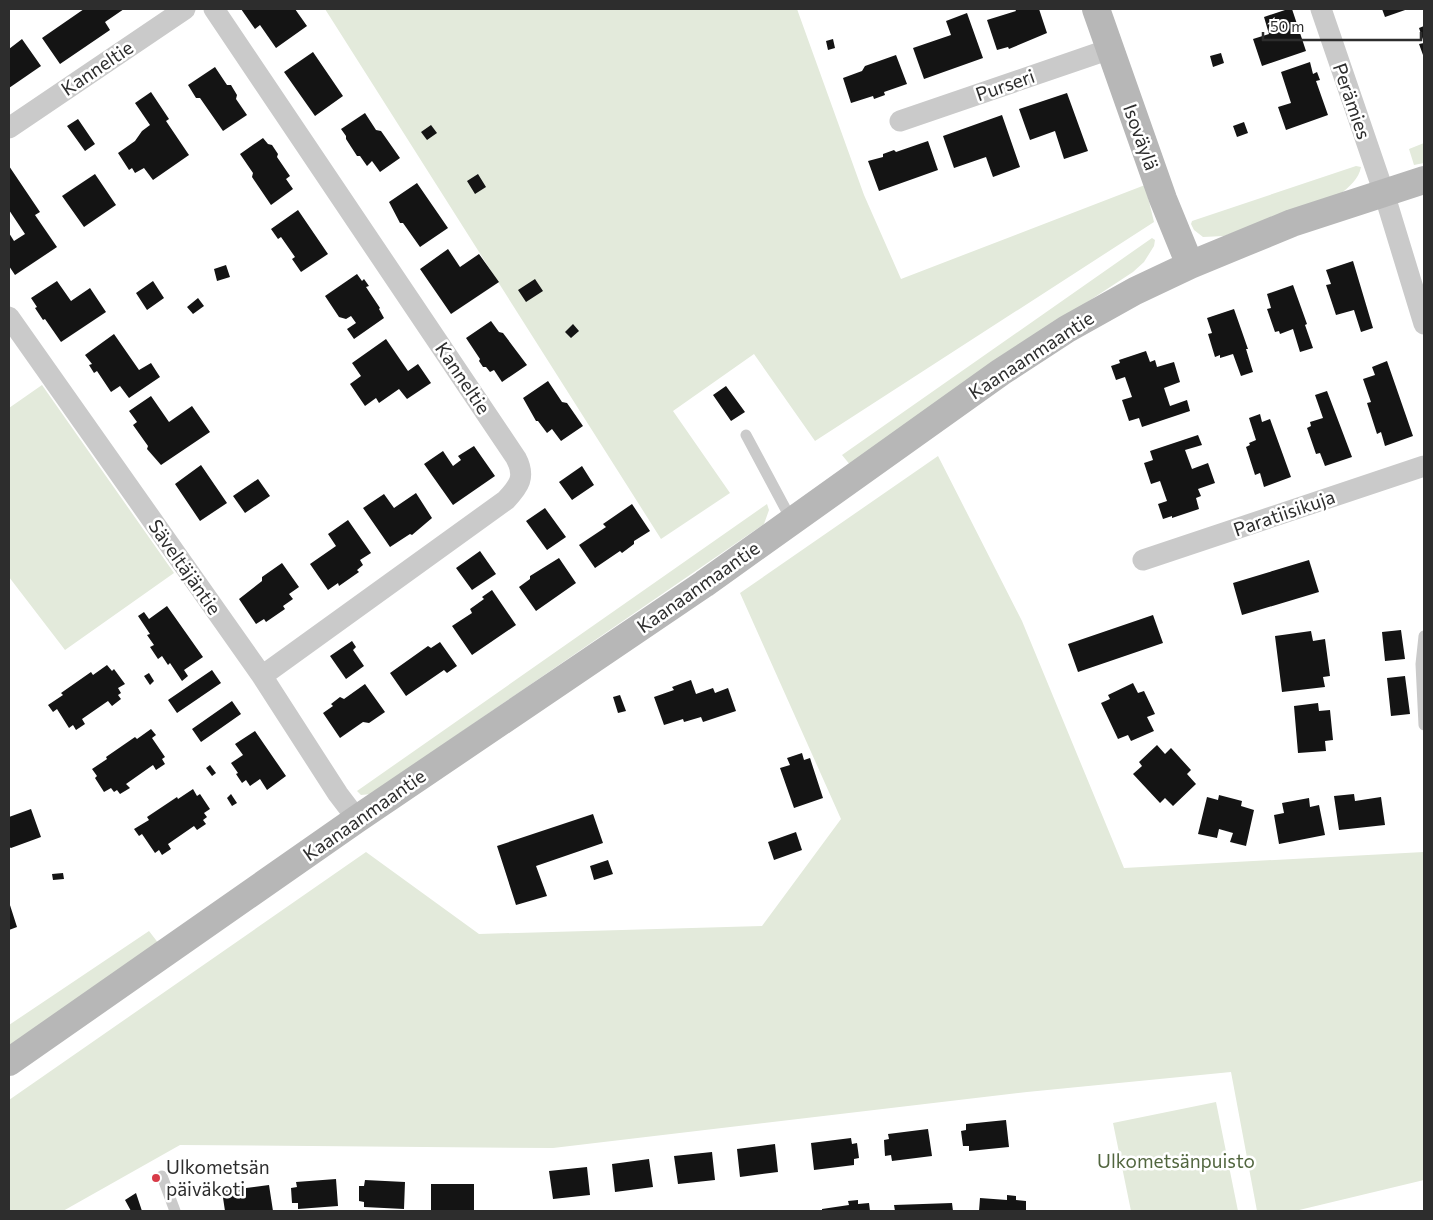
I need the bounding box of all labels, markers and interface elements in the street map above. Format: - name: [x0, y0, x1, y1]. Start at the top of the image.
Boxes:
- scale bar: [1263, 10, 1420, 42]
- text: 50 m: [1270, 17, 1304, 35]
- street label: Kanneltie: [56, 35, 137, 100]
- street label: Perämies: [1329, 60, 1376, 142]
- street label: Purseri: [972, 64, 1037, 105]
- street label: Isoväylä: [1119, 101, 1164, 173]
- street label: Kaanaanmaantie: [964, 306, 1098, 404]
- street label: Kanneltie: [431, 337, 496, 418]
- street label: Paratiisikuja: [1230, 484, 1338, 541]
- street label: Säveltäjäntie: [144, 515, 227, 619]
- street label: Kaanaanmaantie: [632, 536, 763, 637]
- street label: Kaanaanmaantie: [298, 764, 429, 865]
- park label: Ulkometsänpuisto: [1097, 1149, 1255, 1172]
- place label: Ulkometsän päiväkoti: [166, 1155, 270, 1200]
- marker: Ulkometsän päiväkoti: [150, 1172, 162, 1184]

